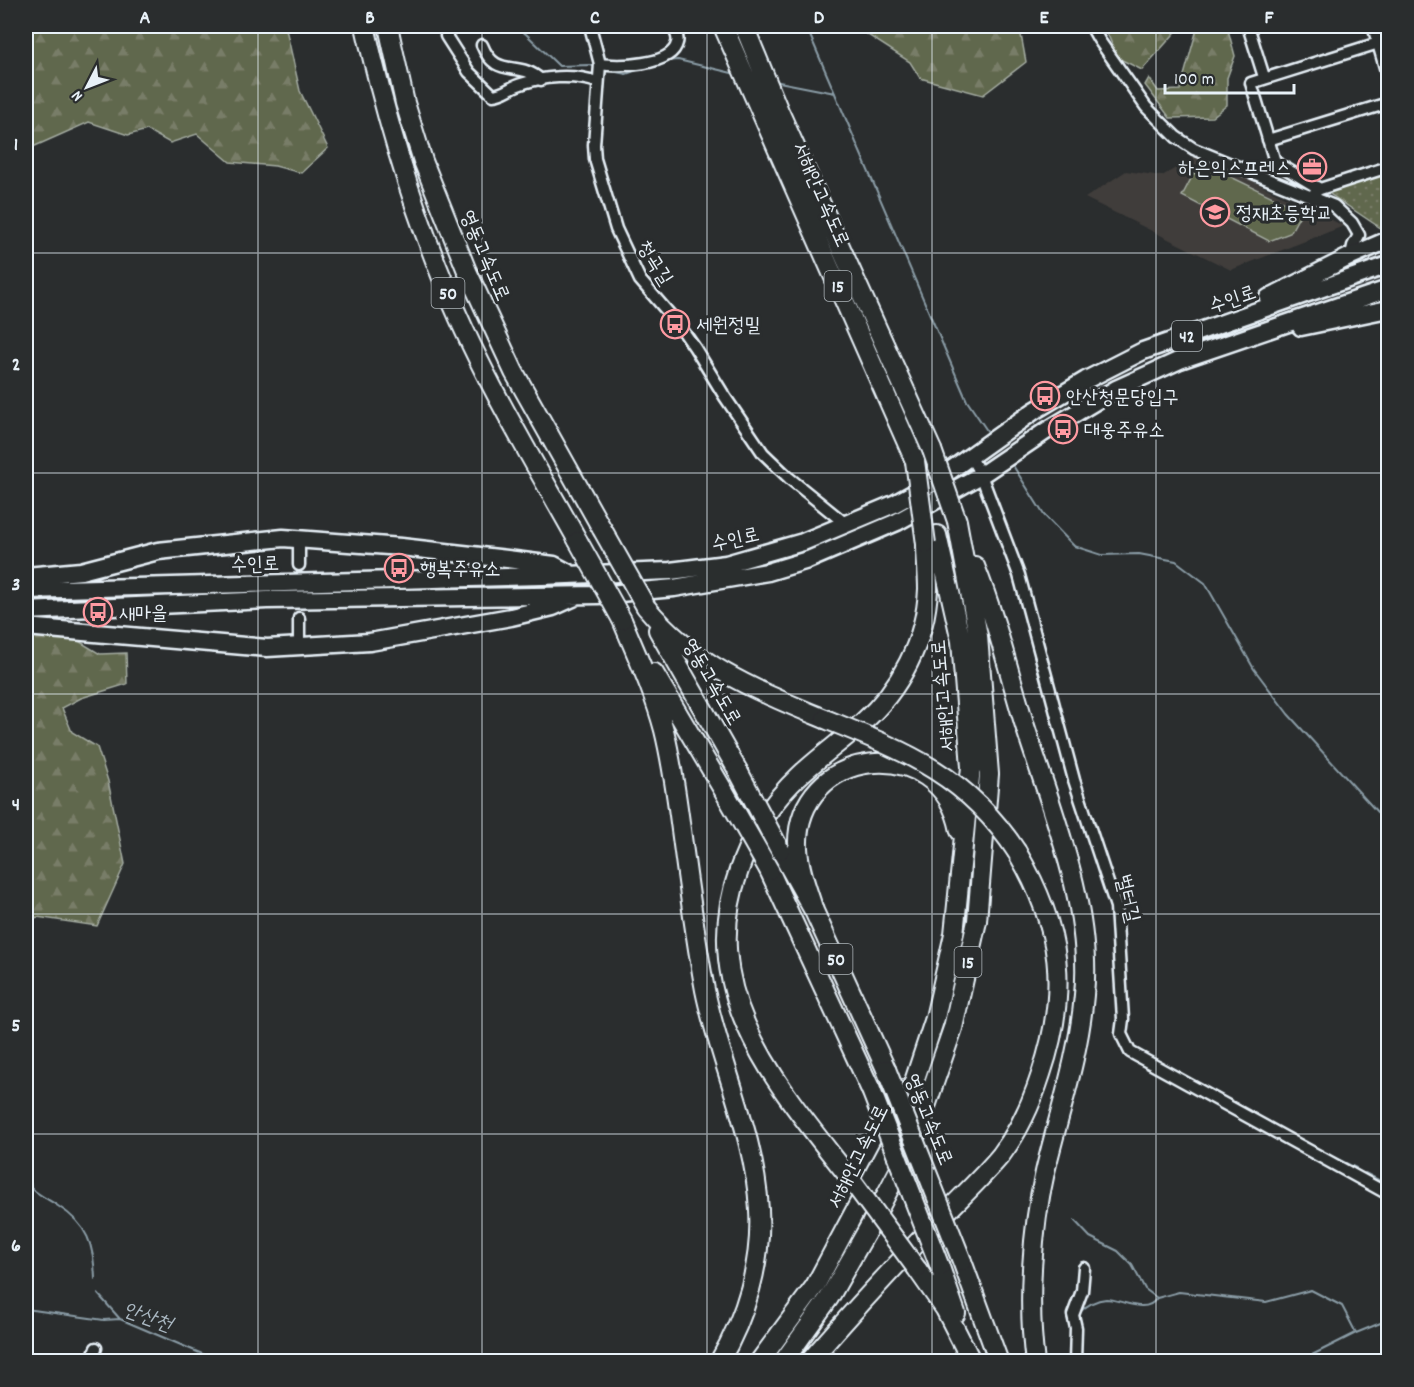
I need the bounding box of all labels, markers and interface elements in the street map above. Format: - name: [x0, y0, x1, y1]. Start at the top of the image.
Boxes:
- text: A: [140, 5, 151, 33]
- text: B: [365, 5, 375, 33]
- text: C: [590, 5, 600, 33]
- text: D: [814, 5, 825, 33]
- text: E: [1039, 5, 1049, 33]
- text: F: [1265, 5, 1275, 33]
- north arrow: [57, 57, 117, 117]
- scale bar: [1165, 57, 1294, 95]
- text: 100 m: [1174, 68, 1214, 93]
- text: N: [66, 85, 89, 106]
- text: 1: [14, 132, 18, 160]
- street label: 서해안고속도로: [784, 138, 855, 252]
- office icon: 하은익스프레스: [1296, 151, 1328, 183]
- place label: 하은익스프레스: [1178, 156, 1291, 184]
- school or university icon: 정재초등학교: [1199, 196, 1231, 228]
- place label: 정재초등학교: [1236, 201, 1333, 229]
- street label: 영동고속도로: [451, 206, 515, 306]
- street label: 청곡길: [629, 236, 678, 291]
- road number: 15: [824, 271, 852, 301]
- road number: 50: [432, 278, 464, 308]
- street label: 수인로: [1206, 280, 1260, 322]
- bus stop icon: 세원정밀: [659, 308, 691, 340]
- place label: 세원정밀: [696, 313, 760, 341]
- road number: 42: [1172, 321, 1202, 351]
- text: 2: [12, 352, 20, 380]
- bus stop icon: 안산청문당입구: [1029, 380, 1061, 412]
- place label: 안산청문당입구: [1066, 385, 1179, 413]
- bus stop icon: 대웅주유소: [1047, 413, 1079, 445]
- place label: 대웅주유소: [1084, 418, 1164, 446]
- street label: 수인로: [709, 522, 762, 560]
- street label: 수인로: [230, 551, 280, 581]
- bus stop icon: 행복주유소: [383, 552, 415, 584]
- place label: 행복주유소: [420, 557, 500, 585]
- text: 3: [12, 572, 20, 600]
- bus stop icon: 새마을: [82, 596, 114, 628]
- place label: 새마을: [119, 601, 167, 629]
- street label: 영동고속도로: [674, 634, 747, 731]
- street label: 서해안고속도로: [926, 638, 964, 753]
- text: 4: [12, 792, 20, 820]
- street label: 벌터길: [1107, 872, 1145, 925]
- road number: 50: [820, 944, 852, 974]
- road number: 15: [954, 947, 982, 977]
- text: 5: [11, 1013, 21, 1041]
- street label: 영동고속도로: [896, 1070, 958, 1170]
- street label: 서해안고속도로: [822, 1101, 897, 1214]
- text: 6: [11, 1233, 21, 1261]
- water label: 안산천: [118, 1296, 178, 1342]

